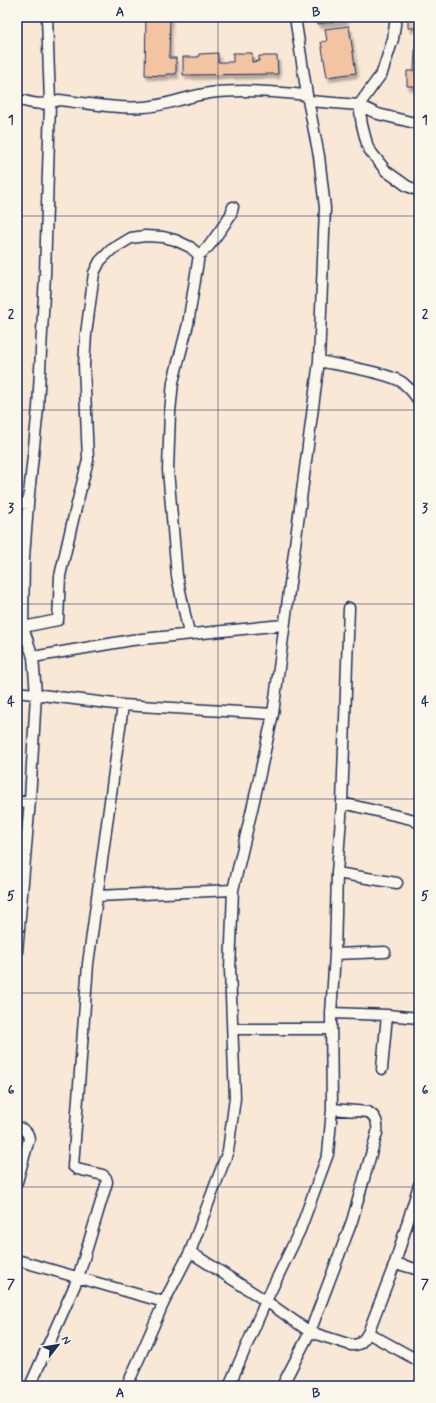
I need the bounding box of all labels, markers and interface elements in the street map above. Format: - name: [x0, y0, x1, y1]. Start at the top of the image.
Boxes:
- text: A: [116, 4, 124, 21]
- text: B: [312, 4, 321, 21]
- text: 1: [8, 112, 14, 129]
- text: 1: [422, 112, 428, 129]
- text: 2: [8, 306, 15, 323]
- text: 2: [422, 306, 429, 323]
- text: 3: [8, 500, 14, 517]
- text: 3: [422, 500, 428, 517]
- text: 4: [7, 694, 15, 711]
- text: 4: [421, 694, 429, 711]
- text: 5: [7, 888, 15, 905]
- text: 5: [421, 888, 429, 905]
- text: 6: [8, 1082, 15, 1099]
- text: 6: [422, 1082, 429, 1099]
- text: 7: [7, 1276, 15, 1293]
- text: 7: [421, 1276, 429, 1293]
- north arrow: [38, 1325, 78, 1365]
- text: N: [58, 1334, 74, 1347]
- text: A: [116, 1385, 124, 1402]
- text: B: [312, 1385, 321, 1402]

